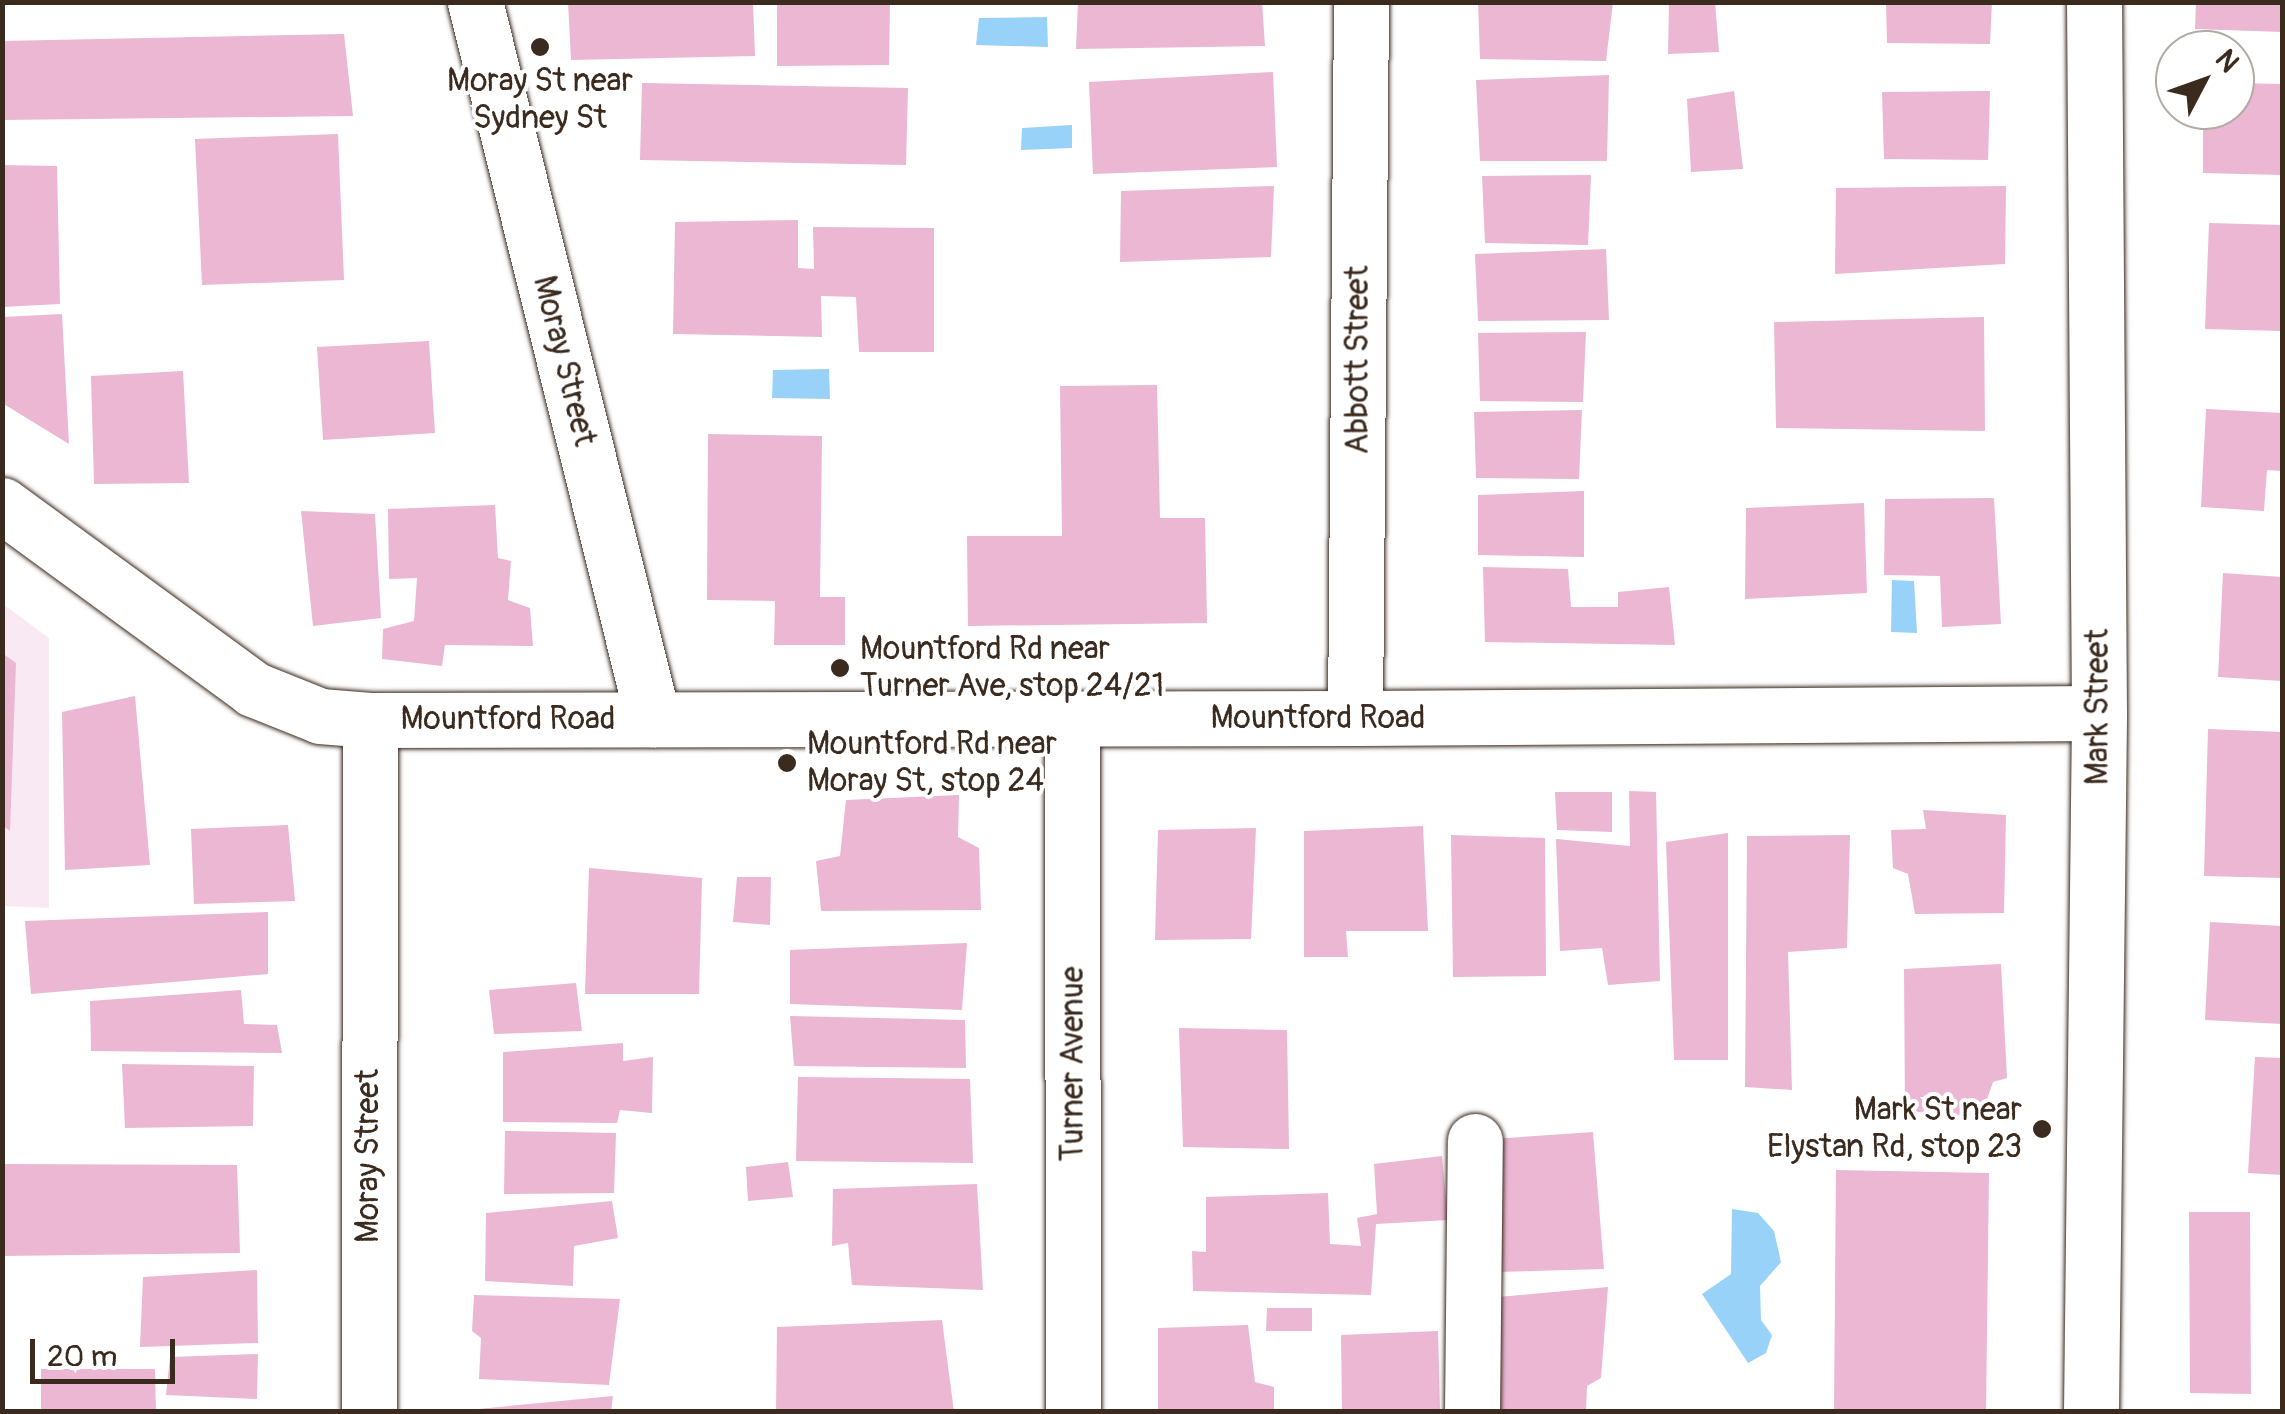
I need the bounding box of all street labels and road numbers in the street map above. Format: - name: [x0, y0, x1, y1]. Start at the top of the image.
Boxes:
- street label: Abbott Street: [1339, 266, 1377, 454]
- street label: Moray Street: [524, 272, 604, 450]
- street label: Mark Street: [2079, 629, 2117, 785]
- street label: Mountford Road: [1211, 699, 1425, 737]
- street label: Mountford Road: [401, 700, 615, 738]
- street label: Turner Avenue: [1054, 967, 1092, 1161]
- street label: Moray Street: [349, 1069, 387, 1243]

